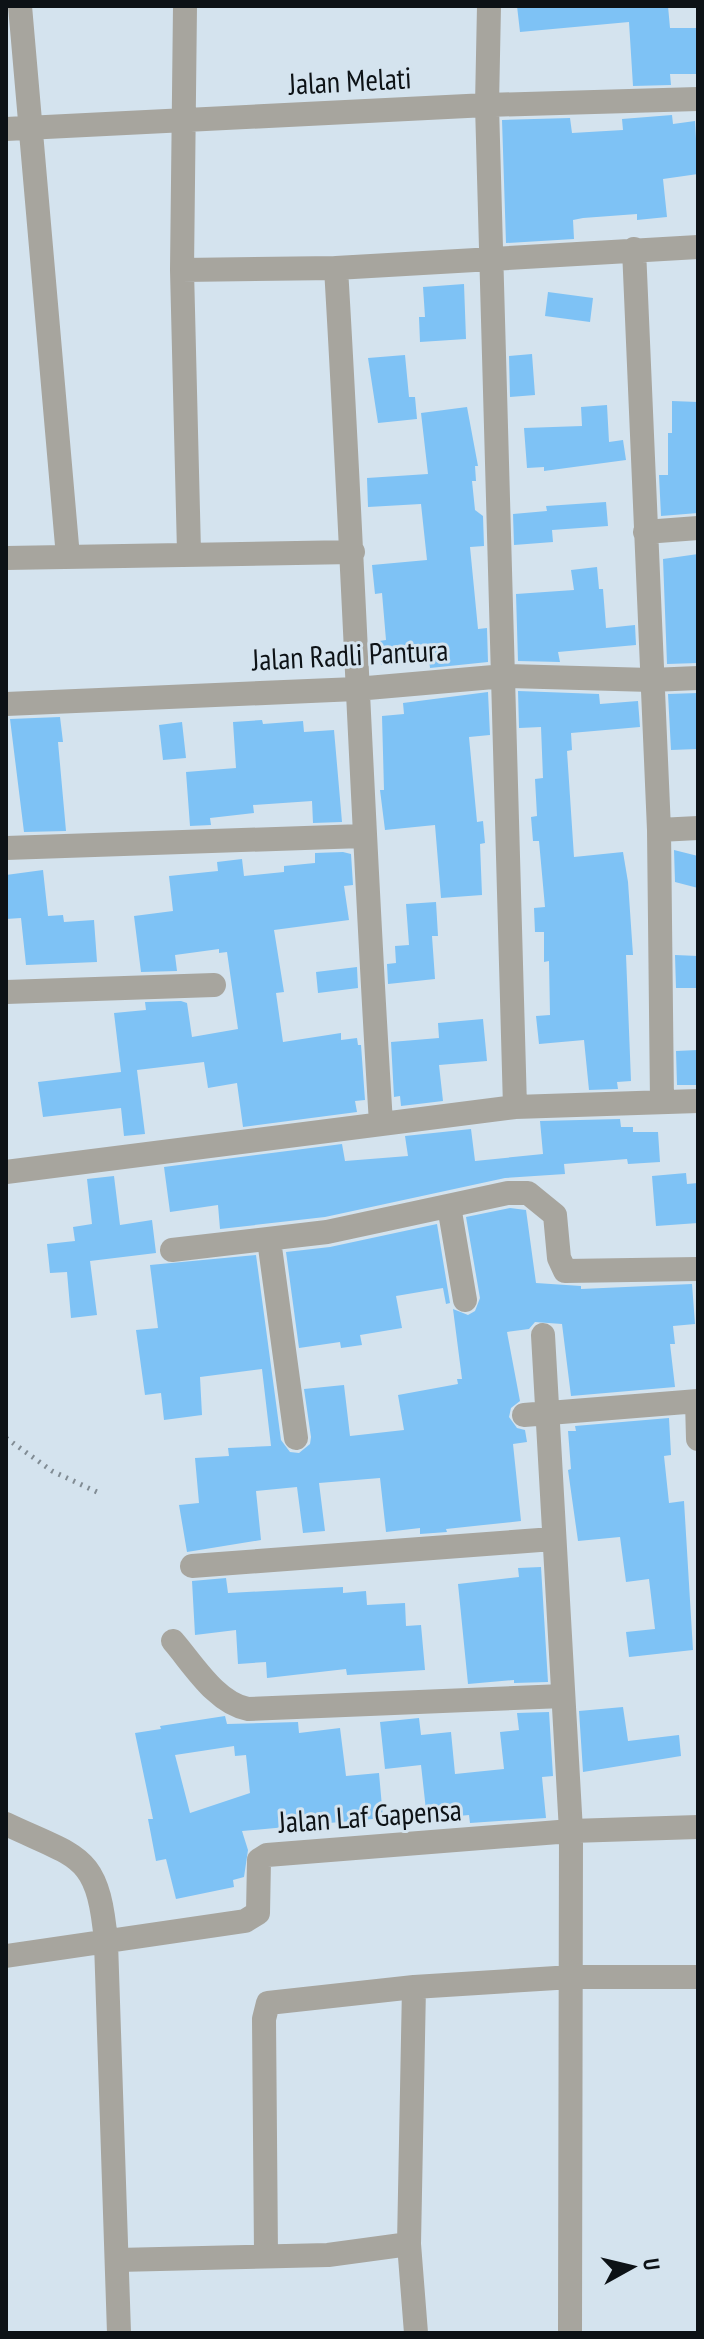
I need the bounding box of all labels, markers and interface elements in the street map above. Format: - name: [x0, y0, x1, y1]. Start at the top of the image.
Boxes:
- street label: Jalan Melati: [287, 57, 412, 103]
- street label: Jalan Radli Pantura: [250, 629, 449, 679]
- street label: Jalan Laf Gapensa: [276, 1789, 463, 1841]
- north arrow: [592, 2227, 672, 2307]
- text: U: [637, 2257, 666, 2272]

